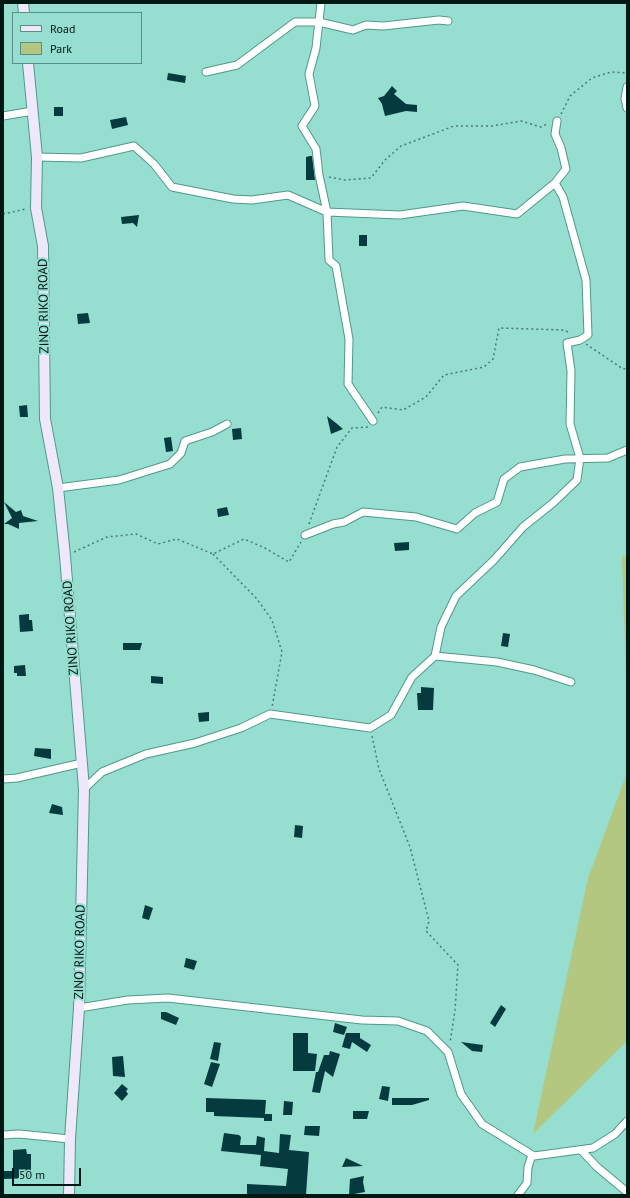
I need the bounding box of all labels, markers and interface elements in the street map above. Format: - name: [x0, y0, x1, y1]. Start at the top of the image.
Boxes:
- legend: [12, 12, 142, 64]
- text: Road: [50, 21, 75, 36]
- text: Park: [50, 41, 72, 56]
- street label: ZINO RIKO ROAD: [35, 258, 53, 354]
- street label: ZINO RIKO ROAD: [60, 580, 82, 676]
- street label: ZINO RIKO ROAD: [71, 904, 89, 1000]
- scale bar: [14, 1160, 83, 1186]
- text: 50 m: [19, 1167, 45, 1182]

